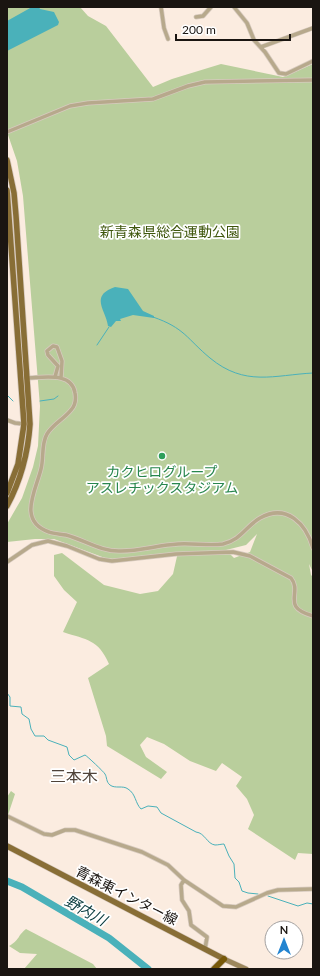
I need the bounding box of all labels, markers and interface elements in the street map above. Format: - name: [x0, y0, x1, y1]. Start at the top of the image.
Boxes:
- scale bar: [176, 16, 290, 42]
- text: 200 m: [182, 22, 216, 37]
- park label: 新青森県総合運動公園: [100, 223, 240, 240]
- marker: カクヒログループ アスレチックスタジアム: [157, 451, 167, 461]
- place label: カクヒログループ アスレチックスタジアム: [86, 463, 238, 496]
- district label: 三本木: [50, 766, 98, 785]
- street label: 青森東インター線: [73, 862, 181, 928]
- water label: 野内川: [62, 891, 112, 930]
- north arrow: [264, 920, 304, 960]
- text: N: [280, 923, 288, 936]

